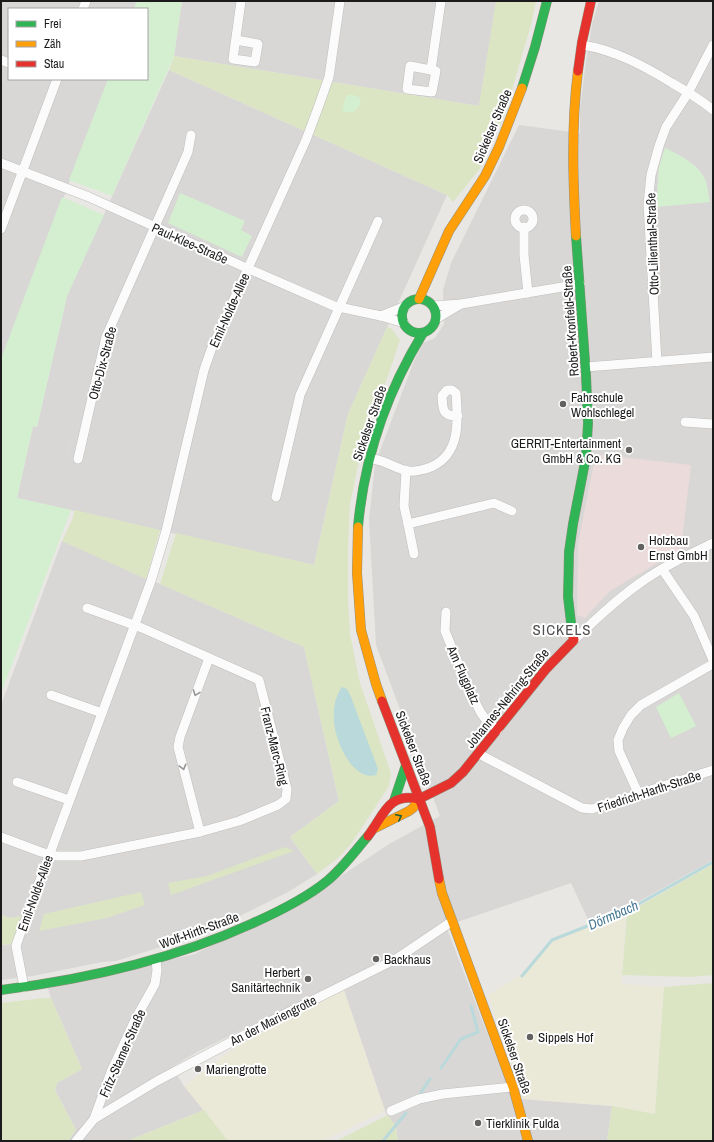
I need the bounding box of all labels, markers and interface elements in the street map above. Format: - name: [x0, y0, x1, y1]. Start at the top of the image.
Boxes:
- legend: [8, 8, 148, 80]
- text: Frei: [44, 16, 62, 32]
- text: Zäh: [44, 36, 61, 52]
- text: Stau: [44, 56, 64, 72]
- street label: Sickelser Straße: [469, 87, 516, 166]
- street label: Otto-Lilienthal-Straße: [642, 192, 663, 296]
- street label: Paul-Klee-Straße: [149, 219, 231, 268]
- street label: Robert-Kronfeld-Straße: [558, 265, 583, 377]
- street label: Emil-Nolde-Allee: [205, 270, 254, 350]
- street label: Otto-Dix-Straße: [85, 325, 120, 402]
- street label: Sickelser Straße: [349, 383, 390, 463]
- place label: Fahrschule Wohlschlegel: [571, 389, 634, 421]
- marker: Fahrschule Wohlschlegel: [558, 399, 568, 409]
- place label: GERRIT-Entertainment GmbH & Co. KG: [511, 435, 621, 467]
- marker: GERRIT-Entertainment GmbH & Co. KG: [624, 445, 634, 455]
- place label: Holzbau Ernst GmbH: [649, 532, 708, 564]
- marker: Holzbau Ernst GmbH: [636, 542, 646, 552]
- district label: SICKELS: [533, 619, 591, 640]
- street label: Am Flugplatz: [443, 642, 484, 707]
- street label: Johannes-Nehring-Straße: [462, 645, 553, 752]
- one-way arrow: [192, 690, 201, 697]
- street label: Franz-Marc-Ring: [257, 705, 293, 787]
- street label: Sickelser Straße: [391, 708, 436, 788]
- one-way arrow: [178, 763, 187, 770]
- street label: Friedrich-Harth-Straße: [595, 767, 703, 816]
- one-way arrow: [395, 814, 402, 822]
- street label: Emil-Nolde-Allee: [14, 853, 57, 934]
- water label: Dörmbach: [585, 896, 641, 934]
- street label: Wolf-Hirth-Straße: [157, 908, 241, 953]
- place label: Backhaus: [384, 951, 431, 968]
- marker: Backhaus: [371, 954, 381, 964]
- place label: Herbert Sanitärtechnik: [231, 964, 301, 996]
- marker: Herbert Sanitärtechnik: [303, 974, 313, 984]
- street label: An der Mariengrotte: [226, 991, 319, 1050]
- street label: Fritz-Stamer-Straße: [95, 1006, 150, 1100]
- street label: Sickelser Straße: [494, 1016, 535, 1096]
- place label: Sippels Hof: [538, 1029, 593, 1046]
- marker: Sippels Hof: [525, 1032, 535, 1042]
- place label: Mariengrotte: [206, 1061, 267, 1078]
- marker: Mariengrotte: [193, 1064, 203, 1074]
- place label: Tierklinik Fulda: [486, 1115, 559, 1132]
- marker: Tierklinik Fulda: [473, 1118, 483, 1128]

